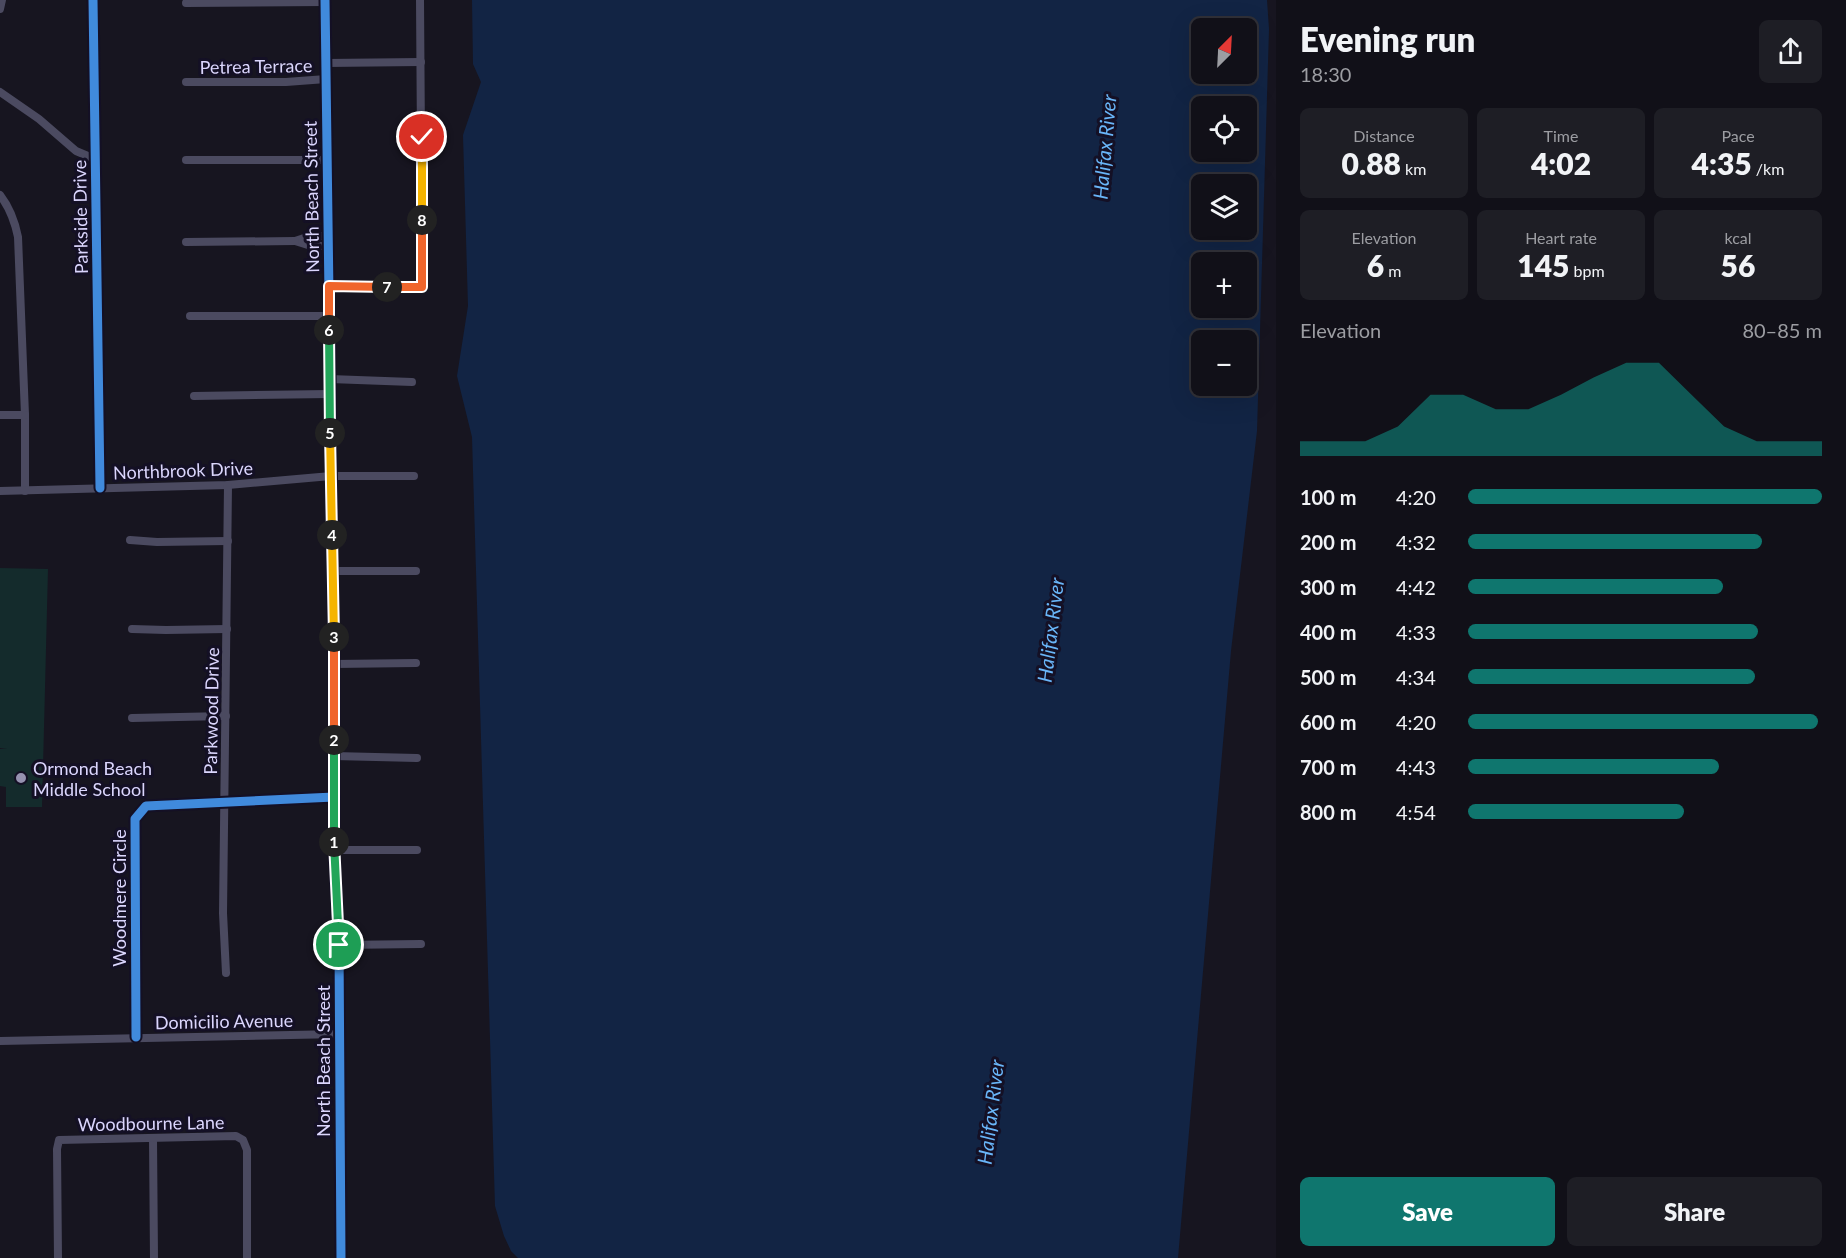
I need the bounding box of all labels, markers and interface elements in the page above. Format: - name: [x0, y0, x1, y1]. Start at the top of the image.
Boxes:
- north arrow: [1191, 18, 1257, 84]
- map controls: [1191, 18, 1257, 396]
- text: Evening run: [1300, 19, 1475, 59]
- button: share: [1759, 20, 1822, 83]
- street label: Petrea Terrace: [199, 54, 313, 78]
- text: 18:30: [1300, 62, 1351, 86]
- water label: Halifax River: [1087, 92, 1121, 200]
- button: locate: [1191, 96, 1257, 162]
- pin: [396, 111, 447, 162]
- street label: North Beach Street: [299, 120, 323, 273]
- icon: check: [405, 120, 438, 153]
- text: Distance: [1353, 126, 1415, 145]
- text: Time: [1544, 126, 1578, 145]
- text: Pace: [1721, 126, 1755, 145]
- text: 0.88: [1342, 145, 1401, 181]
- text: 4:02: [1531, 145, 1591, 181]
- text: 4:35: [1692, 145, 1752, 181]
- text: km: [1401, 159, 1426, 178]
- text: /km: [1752, 159, 1784, 178]
- street label: Parkside Drive: [68, 160, 92, 274]
- button: layers: [1191, 174, 1257, 240]
- pin: 8: [407, 205, 437, 235]
- text: 8: [417, 210, 427, 229]
- text: Elevation: [1352, 228, 1417, 247]
- text: Heart rate: [1525, 228, 1597, 247]
- text: kcal: [1724, 228, 1752, 247]
- text: 6: [1367, 247, 1384, 283]
- text: 145: [1517, 247, 1570, 283]
- text: 56: [1721, 247, 1755, 283]
- button: +: [1191, 252, 1257, 318]
- text: m: [1384, 261, 1401, 280]
- text: bpm: [1570, 261, 1605, 280]
- pin: 7: [372, 272, 402, 302]
- text: 7: [382, 277, 392, 296]
- pin: 6: [314, 315, 344, 345]
- text: Elevation: [1300, 318, 1381, 342]
- text: 80–85 m: [1742, 318, 1822, 342]
- text: 6: [324, 320, 334, 339]
- button: −: [1191, 330, 1257, 396]
- pin: 5: [315, 418, 345, 448]
- text: 5: [325, 423, 335, 442]
- street label: Northbrook Drive: [113, 457, 253, 483]
- text: 100 m: [1300, 485, 1356, 509]
- text: 4:20: [1396, 485, 1436, 509]
- pin: 4: [317, 520, 347, 550]
- text: 4: [327, 525, 337, 544]
- text: 200 m: [1300, 530, 1356, 554]
- text: 4:32: [1396, 530, 1436, 554]
- water label: Halifax River: [1032, 575, 1068, 684]
- text: 300 m: [1300, 575, 1356, 599]
- text: 4:42: [1396, 575, 1436, 599]
- text: 400 m: [1300, 620, 1356, 644]
- text: 4:33: [1396, 620, 1436, 644]
- pin: 3: [319, 622, 349, 652]
- text: 3: [329, 627, 339, 646]
- street label: Parkwood Drive: [199, 647, 223, 775]
- text: 500 m: [1300, 665, 1356, 689]
- text: 4:34: [1396, 665, 1436, 689]
- text: 600 m: [1300, 710, 1356, 734]
- text: 4:20: [1396, 710, 1436, 734]
- pin: 2: [319, 725, 349, 755]
- text: 2: [329, 730, 339, 749]
- text: 700 m: [1300, 755, 1356, 779]
- text: 4:43: [1396, 755, 1436, 779]
- place label: Ormond Beach Middle School: [33, 757, 152, 800]
- marker: Ormond Beach Middle School: [14, 771, 28, 785]
- text: 800 m: [1300, 800, 1356, 824]
- text: 4:54: [1396, 800, 1436, 824]
- pin: 1: [319, 827, 349, 857]
- street label: Woodmere Circle: [108, 829, 130, 967]
- text: 1: [329, 832, 339, 851]
- pin: [313, 919, 364, 970]
- icon: arrive: [322, 928, 355, 961]
- street label: North Beach Street: [312, 984, 334, 1137]
- street label: Domicilio Avenue: [155, 1009, 293, 1033]
- water label: Halifax River: [972, 1057, 1008, 1166]
- street label: Woodbourne Lane: [77, 1111, 225, 1135]
- button: Save: [1300, 1177, 1555, 1246]
- button: Share: [1567, 1177, 1822, 1246]

